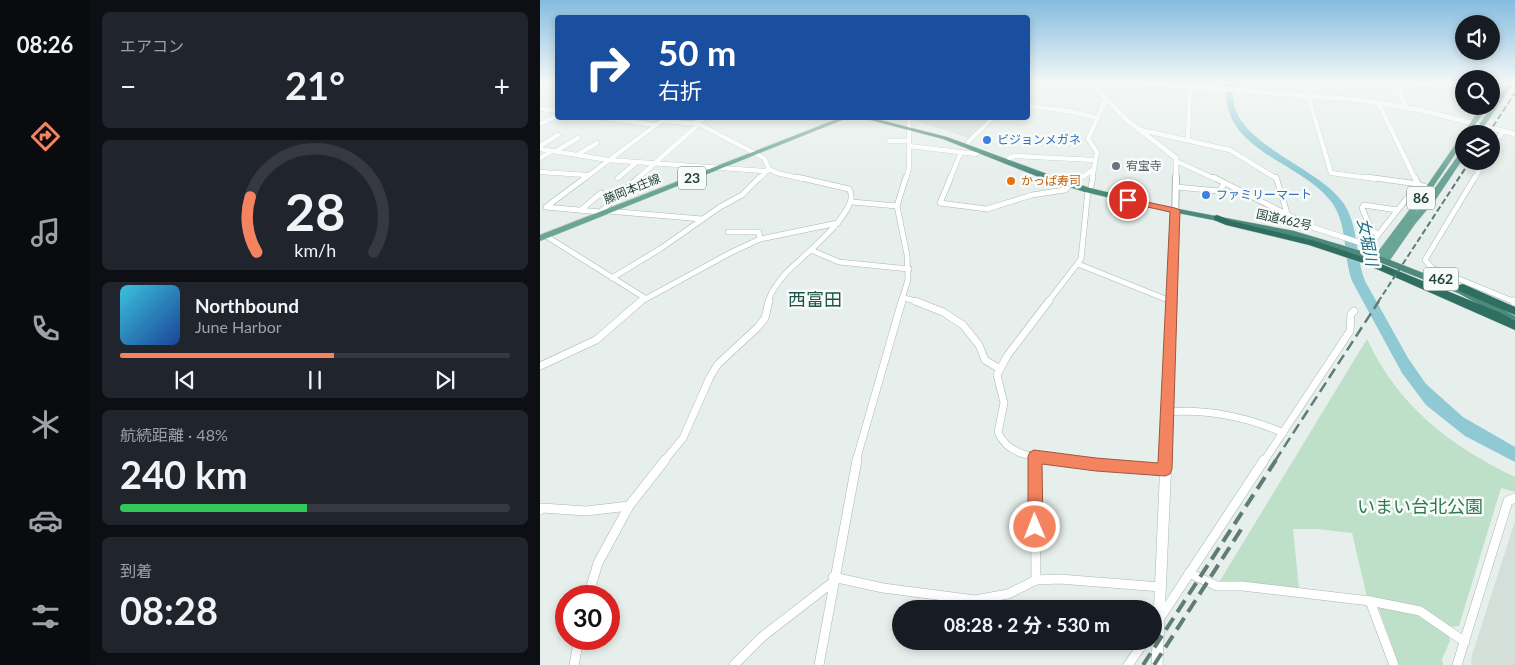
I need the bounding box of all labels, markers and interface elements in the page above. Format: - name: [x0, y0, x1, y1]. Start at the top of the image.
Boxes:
- map controls: [1455, 15, 1500, 170]
- button: sound: [1455, 15, 1500, 60]
- text: 08:26: [17, 31, 73, 58]
- text: 50 m: [658, 31, 736, 73]
- icon: right: [575, 35, 640, 100]
- text: エアコン: [120, 36, 184, 55]
- text: 21°: [285, 62, 345, 108]
- text: −: [120, 69, 136, 103]
- text: +: [494, 69, 510, 103]
- button: search: [1455, 70, 1500, 115]
- text: 右折: [658, 77, 702, 104]
- icon: directions: [28, 119, 63, 154]
- button: layers: [1455, 125, 1500, 170]
- place label: ビジョンメガネ: [997, 132, 1081, 147]
- marker: ビジョンメガネ: [981, 134, 993, 146]
- place label: 宥宝寺: [1126, 158, 1162, 173]
- marker: 宥宝寺: [1110, 160, 1122, 172]
- road number: 23: [678, 167, 706, 190]
- street label: 藤岡本庄線: [601, 170, 662, 207]
- place label: かっぱ寿司: [1021, 173, 1081, 188]
- marker: かっぱ寿司: [1005, 175, 1017, 187]
- pin: [1107, 179, 1149, 221]
- text: 28: [285, 180, 345, 242]
- icon: arrive: [1114, 186, 1142, 214]
- place label: ファミリーマート: [1216, 187, 1312, 202]
- road number: 86: [1407, 187, 1435, 210]
- marker: ファミリーマート: [1200, 189, 1212, 201]
- street label: 国道462号: [1255, 206, 1314, 233]
- icon: music: [28, 215, 63, 250]
- water label: 女堀川: [1355, 217, 1383, 269]
- text: km/h: [294, 239, 336, 261]
- road number: 462: [1424, 268, 1458, 290]
- district label: 西富田: [788, 288, 842, 310]
- text: Northbound: [195, 294, 299, 317]
- icon: phone: [28, 311, 63, 346]
- text: June Harbor: [195, 317, 282, 336]
- icon: previous: [171, 366, 199, 394]
- icon: pause: [301, 366, 329, 394]
- icon: next: [431, 366, 459, 394]
- icon: climate: [28, 407, 63, 442]
- text: 航続距離 · 48%: [120, 425, 228, 444]
- text: 240 km: [120, 451, 248, 497]
- park label: いまい台北公園: [1357, 495, 1483, 517]
- position arrow: [1008, 500, 1060, 552]
- icon: car: [28, 503, 63, 538]
- text: 到着: [120, 561, 152, 580]
- speed limit sign: 30: [555, 585, 620, 650]
- text: 08:28: [120, 587, 218, 633]
- icon: filters: [28, 599, 63, 634]
- text: 08:28 · 2 分 · 530 m: [944, 613, 1110, 636]

